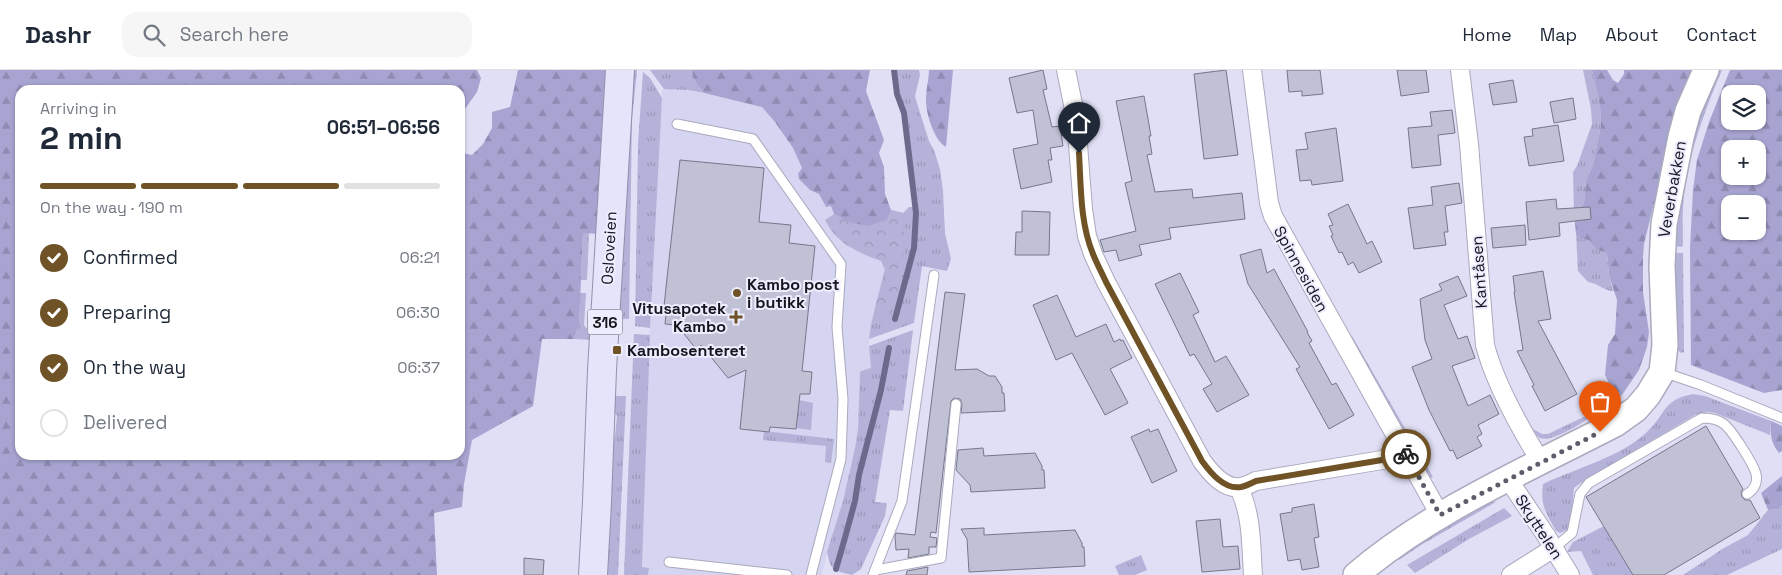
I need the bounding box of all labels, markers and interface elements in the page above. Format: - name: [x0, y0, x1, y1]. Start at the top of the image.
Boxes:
- search box: [122, 12, 472, 57]
- text: Dashr: [25, 19, 92, 50]
- icon: search: [140, 21, 168, 49]
- text: Search here: [180, 22, 289, 47]
- text: Home: [1463, 23, 1512, 46]
- text: Map: [1540, 23, 1577, 46]
- text: About: [1605, 23, 1659, 46]
- text: Contact: [1687, 23, 1757, 46]
- map controls: [1721, 85, 1766, 240]
- button: layers: [1721, 85, 1766, 130]
- text: Arriving in: [40, 98, 117, 119]
- pin: [1058, 102, 1100, 153]
- icon: home: [1065, 109, 1093, 137]
- text: 06:51–06:56: [327, 115, 440, 140]
- text: 2 min: [40, 118, 123, 158]
- street label: Veverbakken: [1653, 139, 1691, 239]
- button: +: [1721, 140, 1766, 185]
- button: −: [1721, 195, 1766, 240]
- text: On the way · 190 m: [40, 197, 183, 218]
- street label: Osloveien: [597, 211, 621, 285]
- street label: Spinnesiden: [1269, 222, 1333, 316]
- street label: Kantåsen: [1466, 235, 1492, 309]
- icon: check: [40, 244, 68, 272]
- text: Confirmed: [83, 245, 178, 270]
- text: 06:21: [400, 247, 440, 268]
- place label: Kambo post i butikk: [747, 274, 840, 313]
- marker: Kambo post i butikk: [731, 287, 743, 299]
- place label: Vitusapotek Kambo: [632, 298, 726, 337]
- icon: check: [40, 299, 68, 327]
- text: Preparing: [83, 300, 171, 325]
- text: 06:30: [396, 302, 440, 323]
- road number: 316: [588, 310, 622, 334]
- marker: Vitusapotek Kambo: [730, 311, 742, 323]
- place label: Kambosenteret: [627, 340, 746, 361]
- marker: Kambosenteret: [611, 344, 623, 356]
- icon: check: [40, 354, 68, 382]
- text: On the way: [83, 355, 186, 380]
- text: 06:37: [397, 357, 440, 378]
- pin: [1579, 381, 1621, 432]
- icon: bag: [1586, 388, 1614, 416]
- text: Delivered: [83, 410, 168, 435]
- courier: [1381, 429, 1431, 479]
- icon: bike: [1392, 440, 1420, 468]
- street label: Skyttelen: [1510, 490, 1568, 564]

